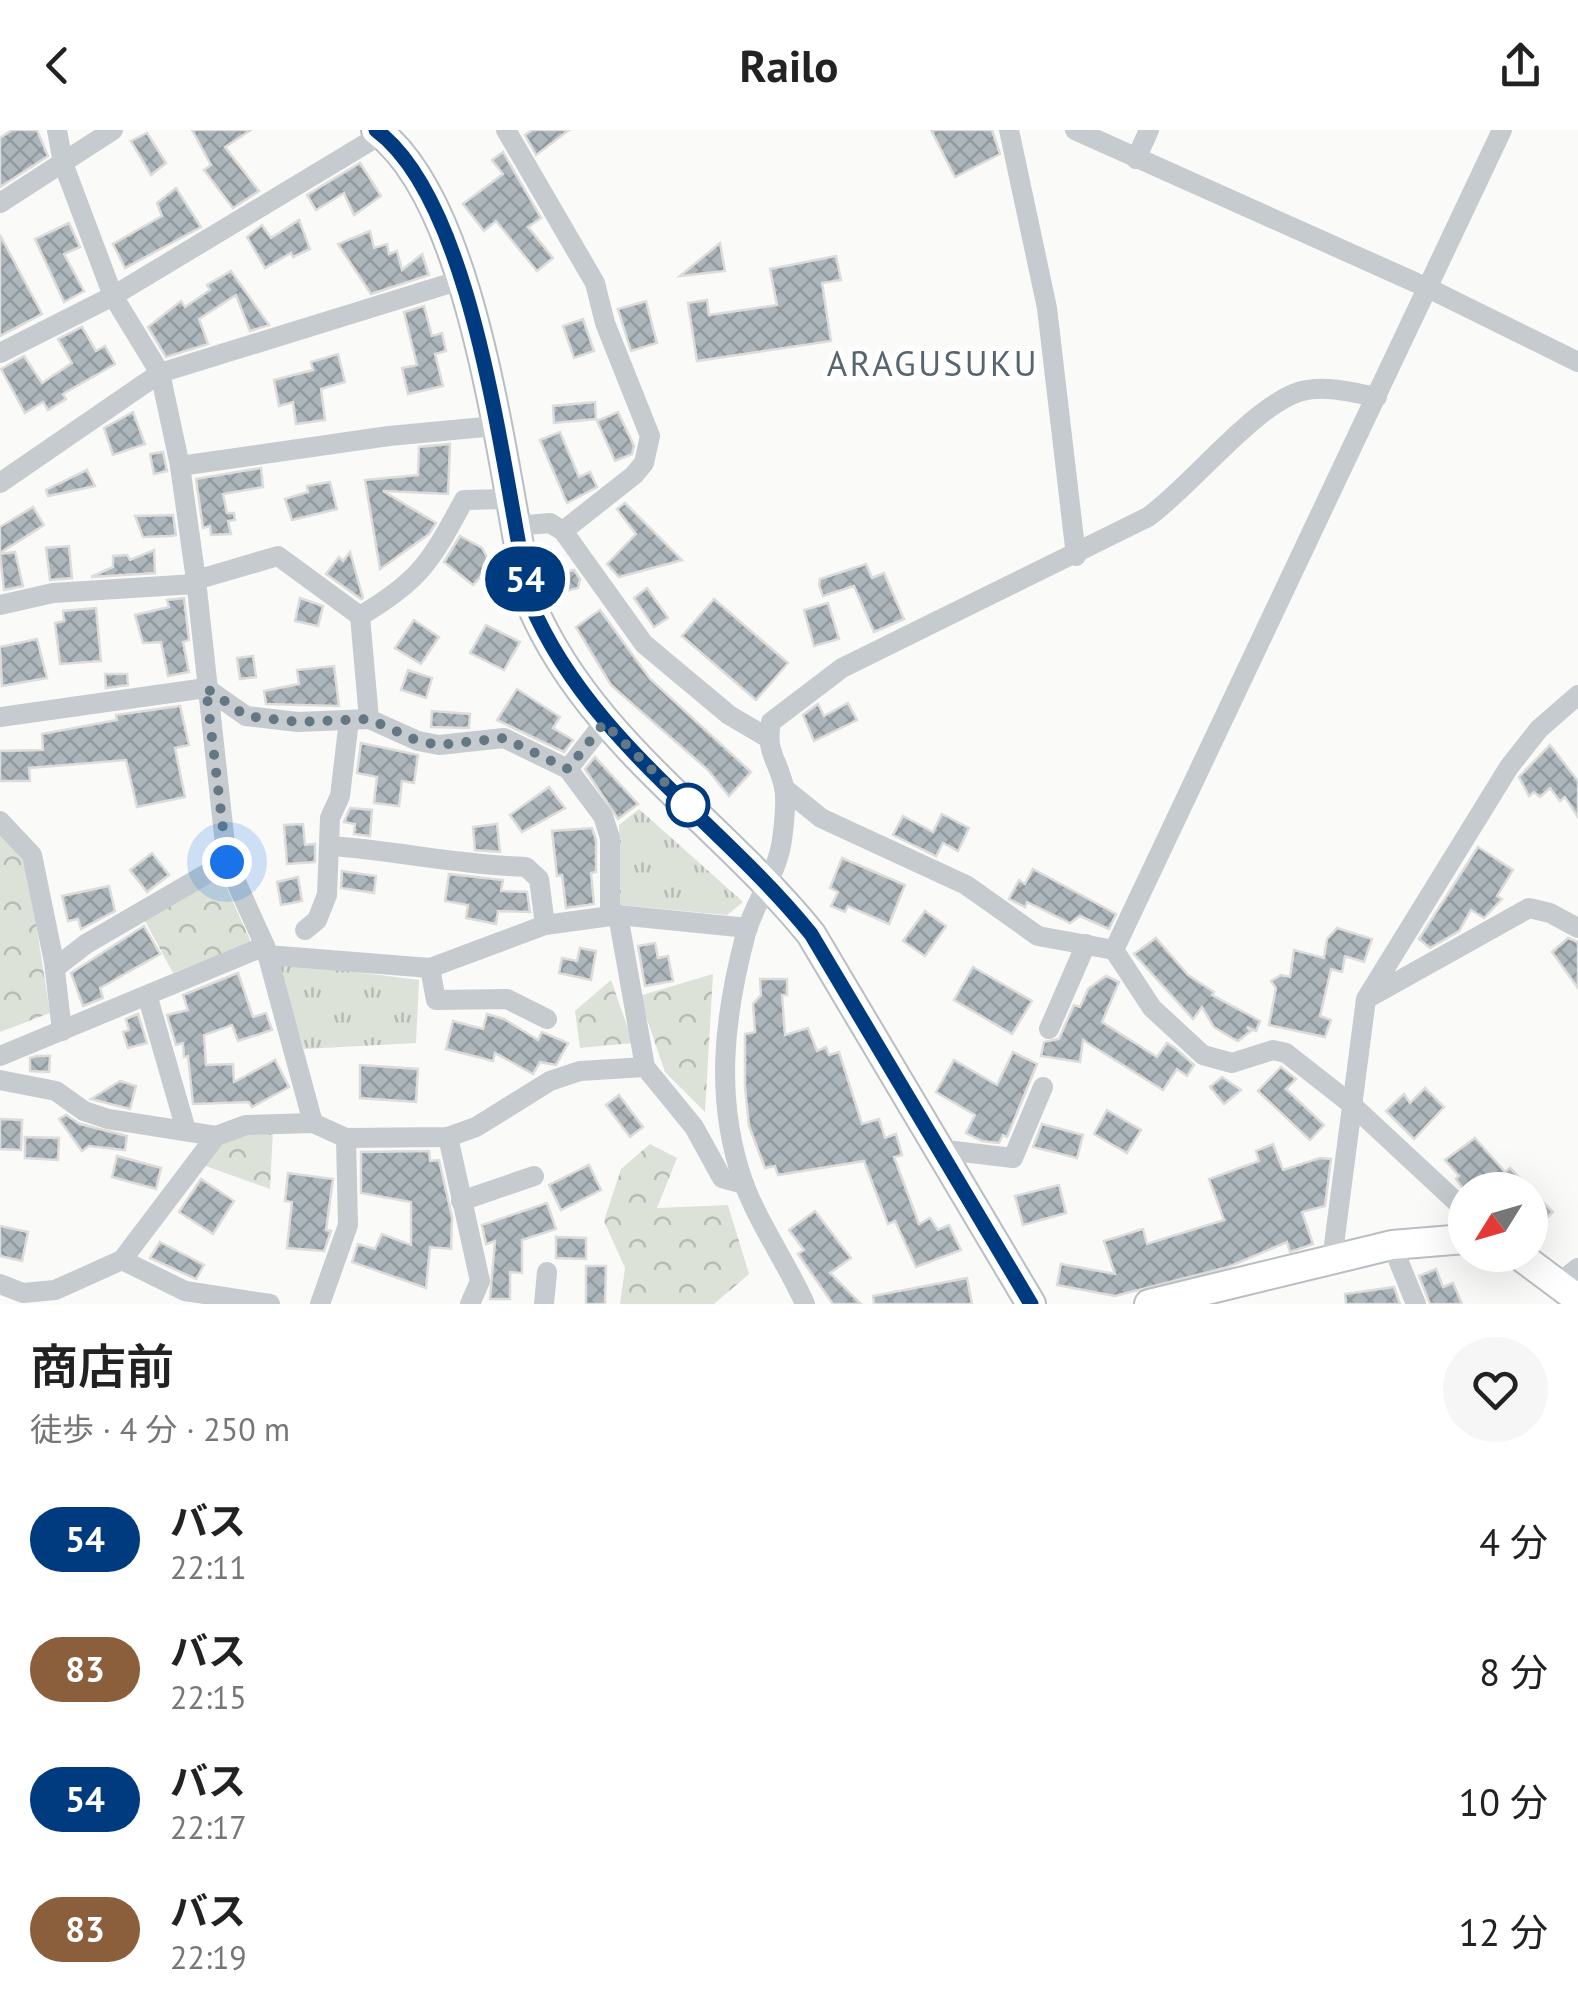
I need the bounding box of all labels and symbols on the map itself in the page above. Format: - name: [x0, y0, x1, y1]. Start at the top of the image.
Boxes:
- district label: ARAGUSUKU: [827, 340, 1039, 386]
- line badge: 54: [480, 546, 570, 612]
- unlabelled marker: [667, 784, 709, 826]
- your location: [202, 837, 252, 887]
- north arrow: [1448, 1172, 1548, 1272]

